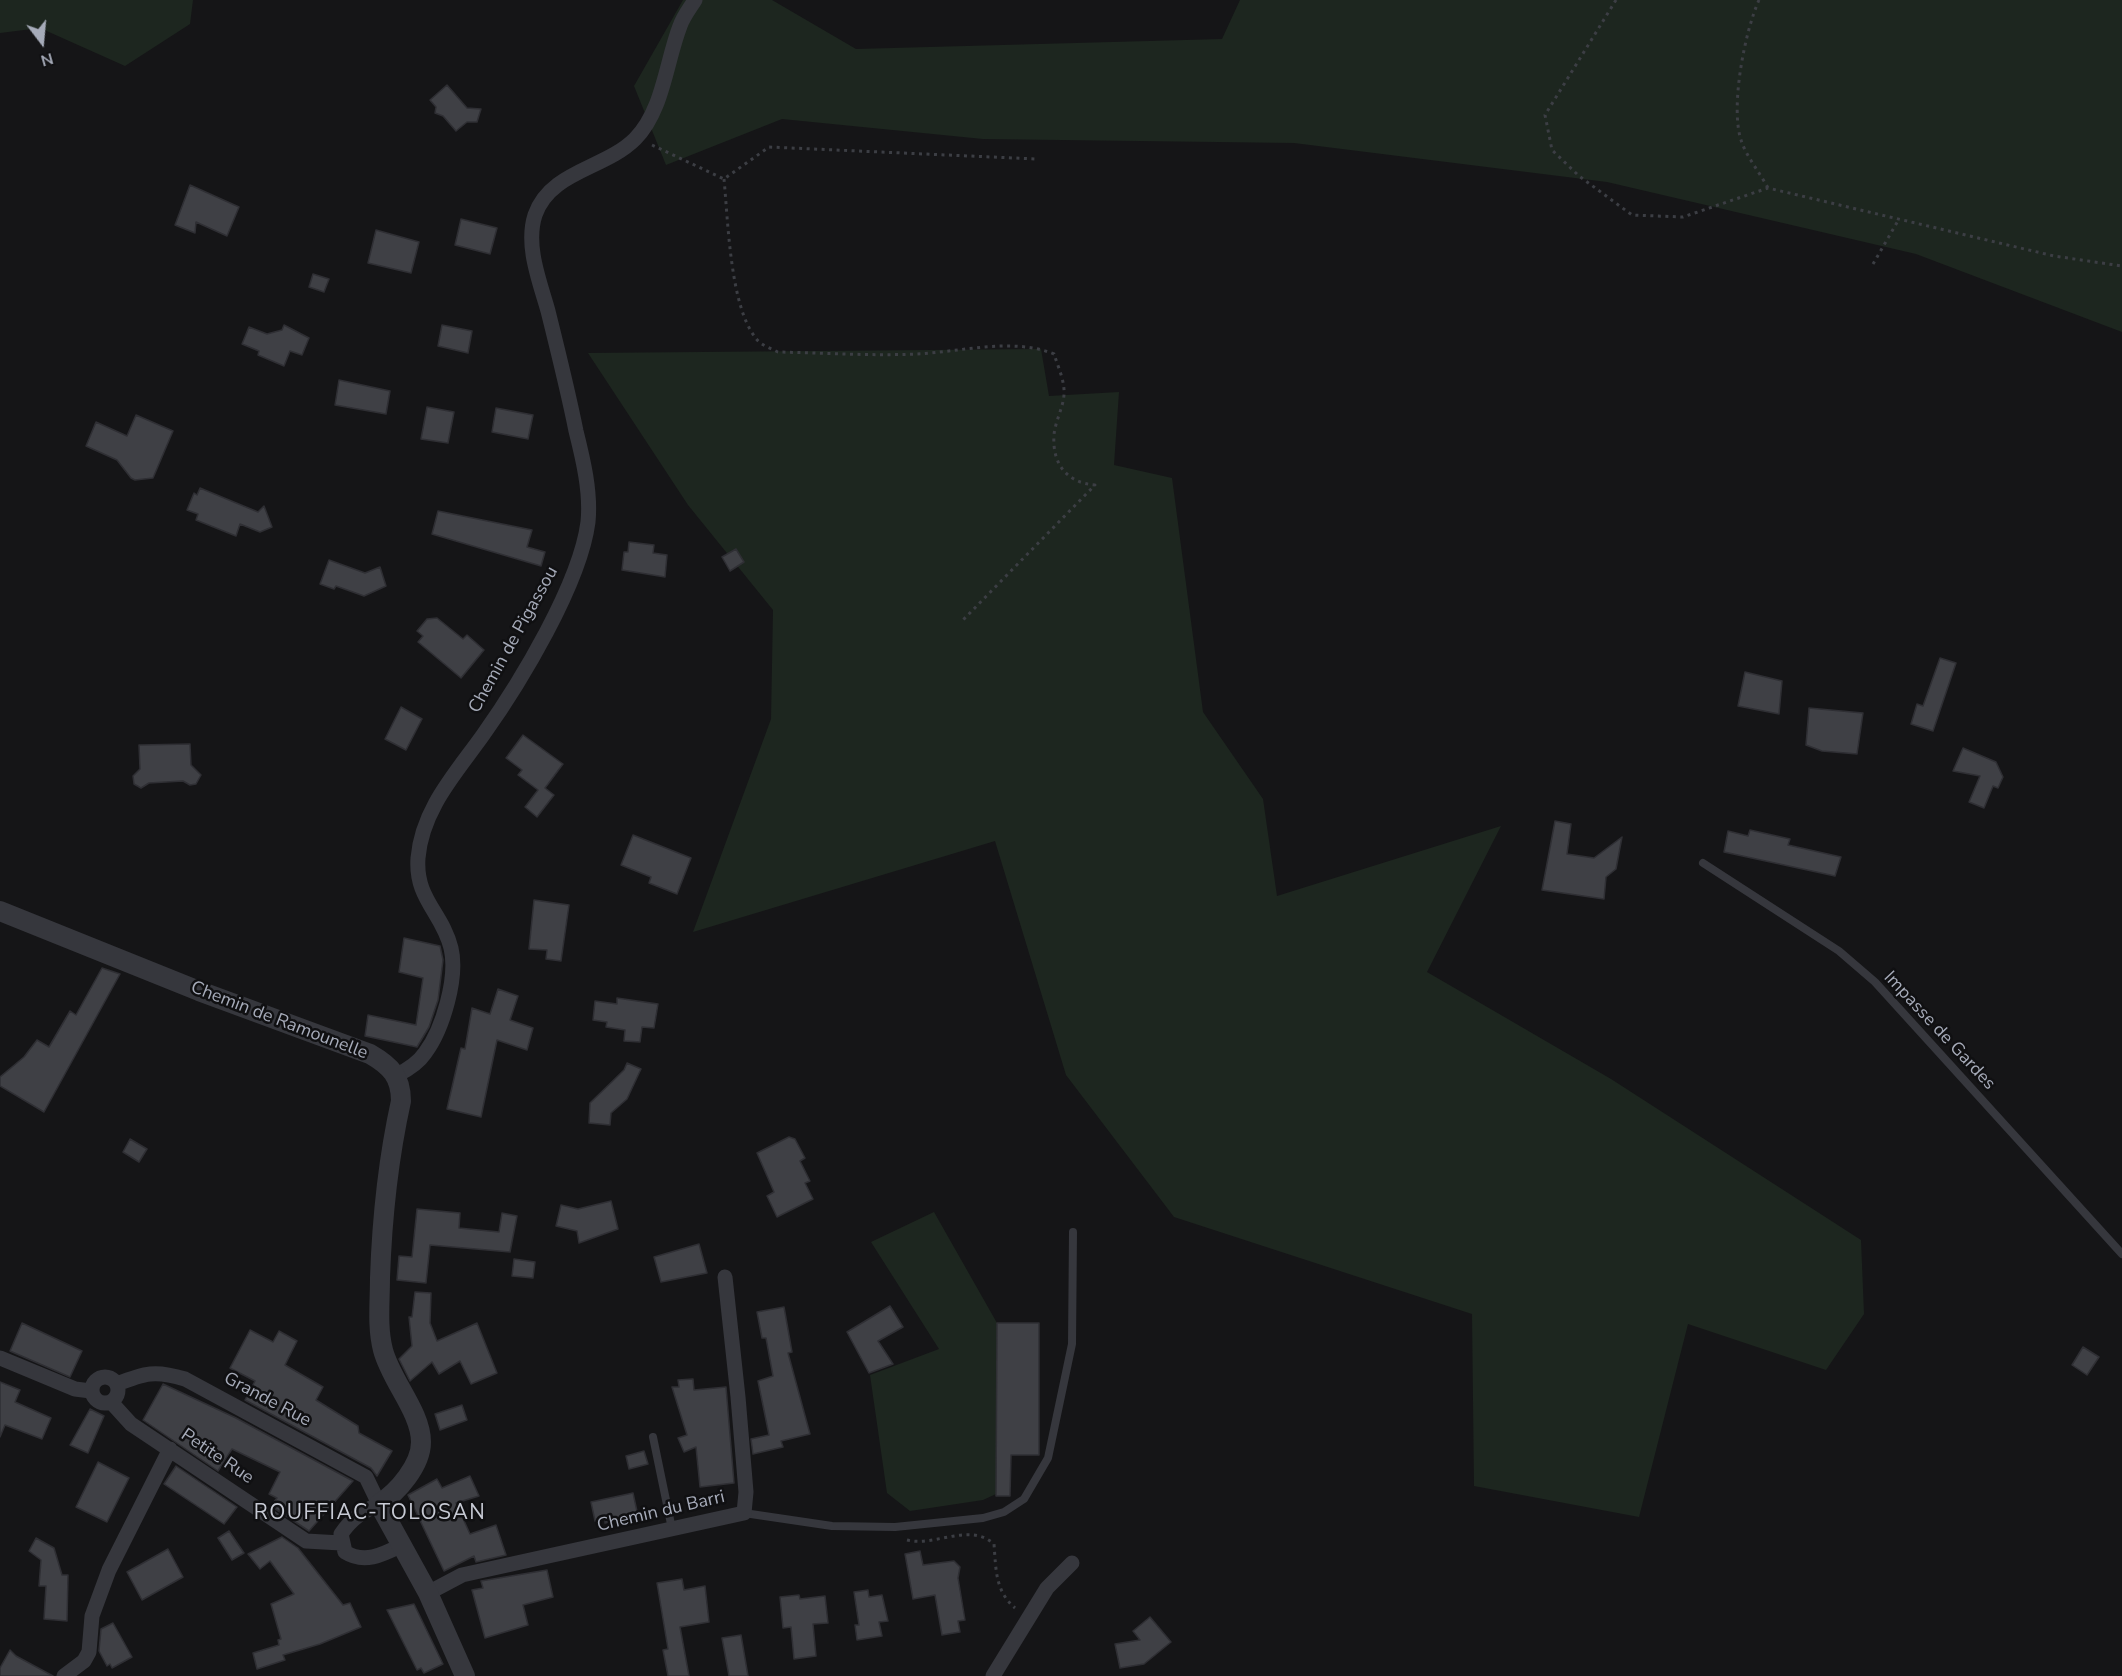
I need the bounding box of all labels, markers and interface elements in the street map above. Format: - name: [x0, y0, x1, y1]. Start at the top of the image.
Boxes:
- north arrow: [12, 12, 72, 72]
- text: N: [38, 47, 56, 72]
- street label: Chemin de Pigassou: [465, 563, 563, 717]
- street label: Impasse de Gardes: [1879, 967, 1999, 1095]
- street label: Chemin de Ramounelle: [187, 977, 371, 1065]
- street label: Grande Rue: [220, 1368, 314, 1432]
- street label: Petite Rue: [176, 1425, 258, 1489]
- street label: Chemin du Barri: [595, 1487, 727, 1537]
- district label: ROUFFIAC-TOLOSAN: [254, 1501, 486, 1527]

